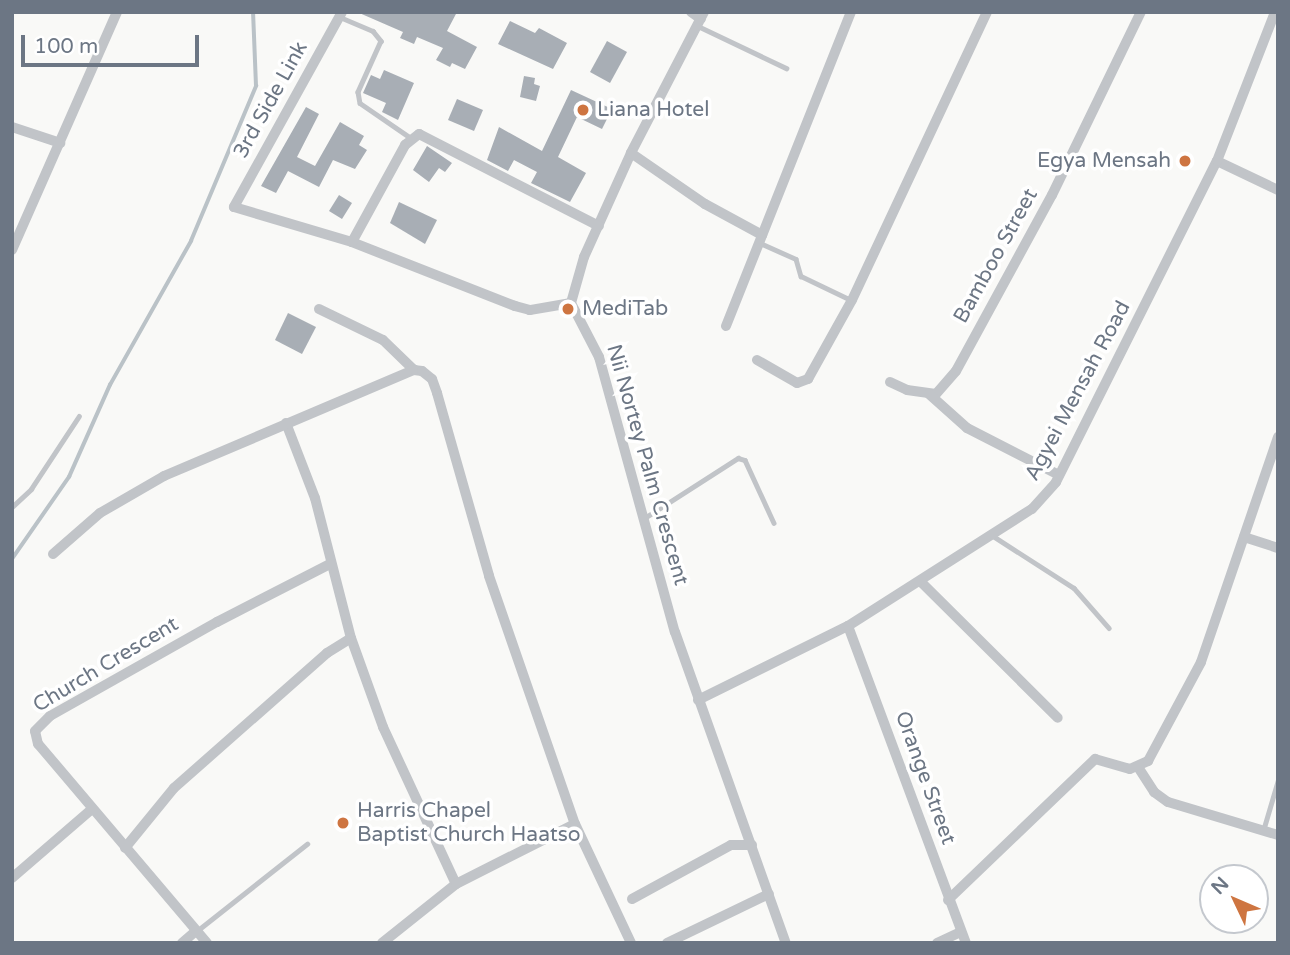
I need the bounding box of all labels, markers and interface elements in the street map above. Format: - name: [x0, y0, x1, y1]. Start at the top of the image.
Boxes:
- scale bar: [24, 21, 203, 65]
- text: 100 m: [34, 34, 98, 59]
- street label: 3rd Side Link: [229, 37, 313, 163]
- place label: Liana Hotel: [597, 97, 709, 123]
- marker: Liana Hotel: [575, 102, 591, 118]
- place label: Egya Mensah: [1037, 148, 1171, 174]
- marker: Egya Mensah: [1177, 153, 1193, 169]
- street label: Bamboo Street: [949, 184, 1043, 328]
- place label: MediTab: [582, 296, 668, 322]
- street label: Agyei Mensah Road: [1020, 297, 1136, 485]
- marker: MediTab: [560, 301, 576, 317]
- street label: Nii Nortey Palm Crescent: [601, 342, 693, 588]
- street label: Church Crescent: [29, 612, 183, 718]
- street label: Orange Street: [889, 708, 961, 848]
- place label: Harris Chapel Baptist Church Haatso: [357, 798, 581, 848]
- marker: Harris Chapel Baptist Church Haatso: [335, 815, 351, 831]
- north arrow: [1199, 864, 1269, 934]
- text: N: [1207, 873, 1234, 899]

